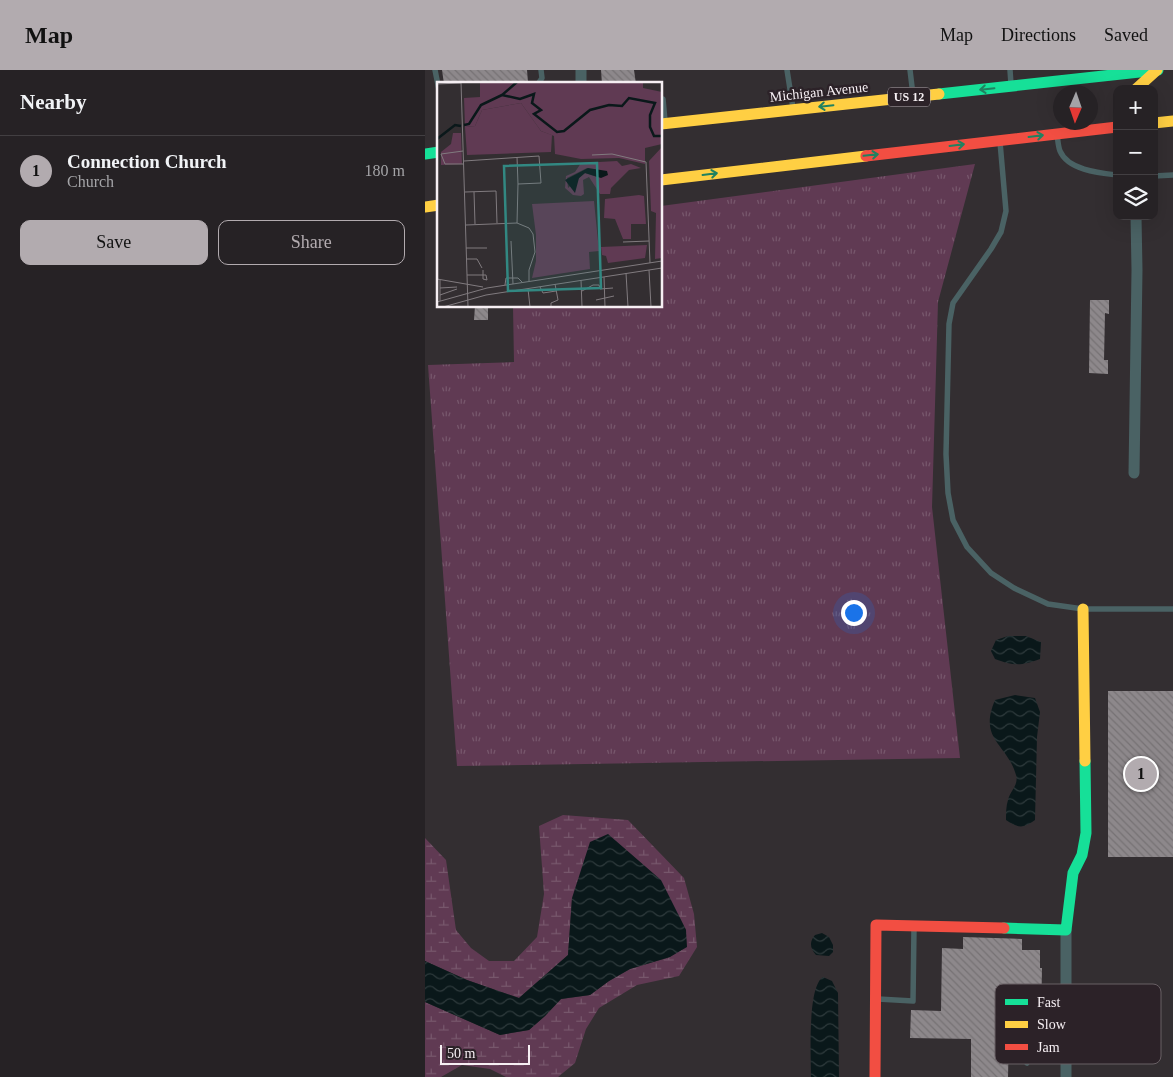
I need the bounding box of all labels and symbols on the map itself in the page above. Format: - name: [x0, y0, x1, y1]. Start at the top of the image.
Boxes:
- street label: Michigan Avenue: [769, 79, 869, 105]
- inset map: [437, 82, 663, 308]
- one-way arrow: [979, 84, 995, 94]
- north arrow: [1053, 85, 1098, 130]
- road number: US 12: [888, 88, 930, 106]
- one-way arrow: [818, 101, 834, 111]
- one-way arrow: [1028, 131, 1044, 141]
- one-way arrow: [948, 140, 964, 150]
- one-way arrow: [863, 150, 879, 160]
- one-way arrow: [701, 169, 717, 179]
- your location: [841, 600, 867, 626]
- pin: 1: [1125, 755, 1157, 793]
- legend: [995, 984, 1161, 1064]
- text: Fast: [1037, 995, 1060, 1010]
- text: Slow: [1037, 1017, 1067, 1032]
- text: Jam: [1037, 1040, 1060, 1055]
- scale bar: [440, 1042, 530, 1065]

